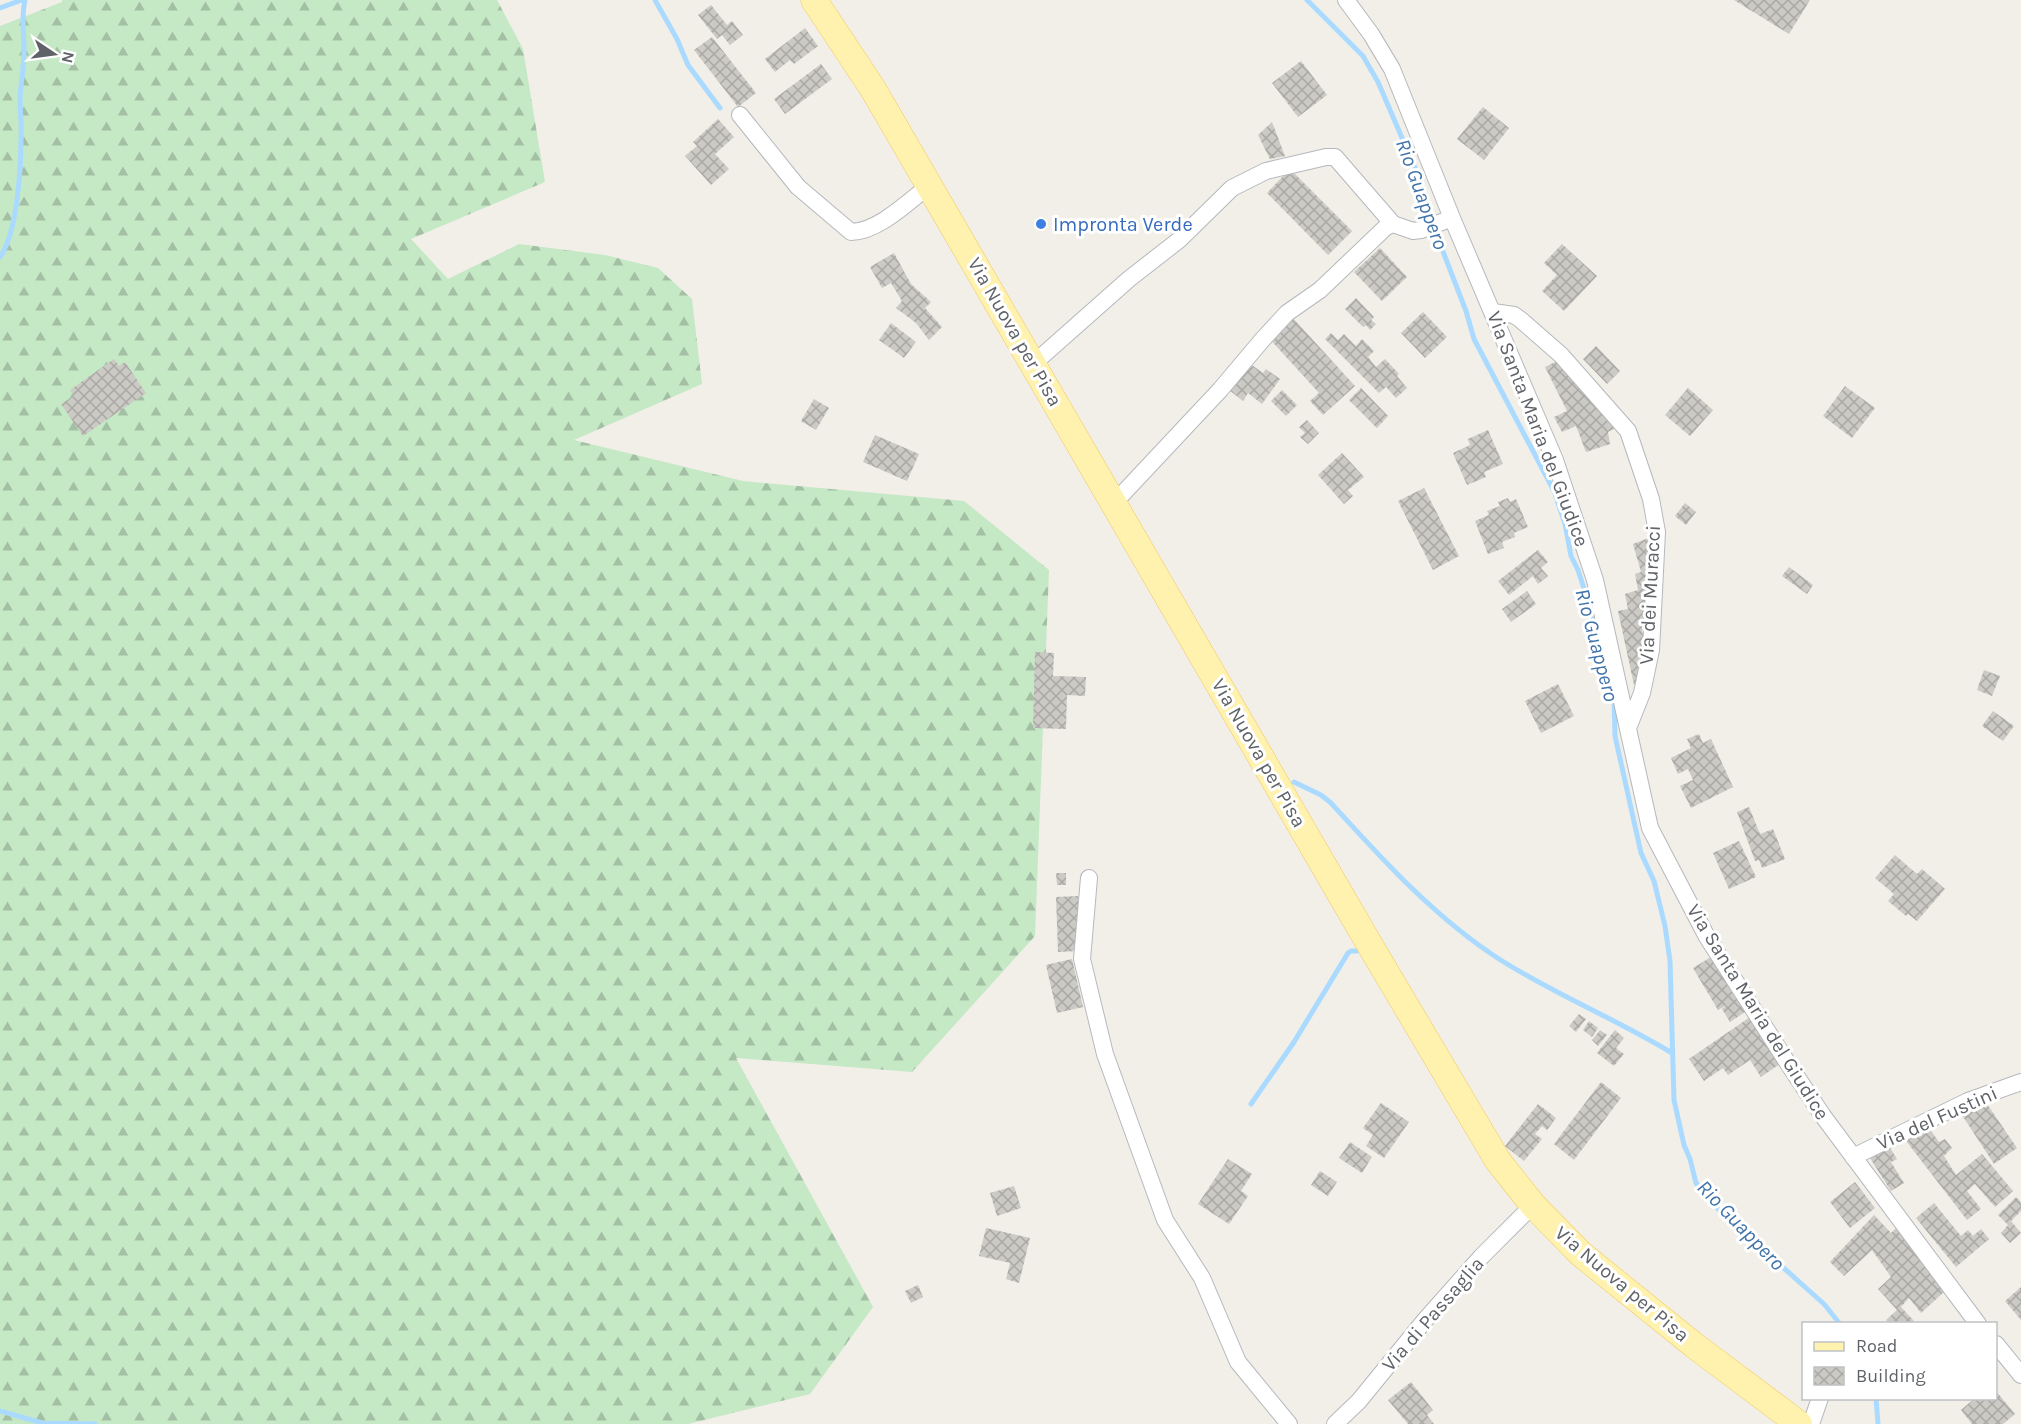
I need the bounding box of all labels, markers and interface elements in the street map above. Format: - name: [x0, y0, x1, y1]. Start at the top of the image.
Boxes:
- north arrow: [24, 24, 84, 84]
- text: N: [58, 50, 79, 65]
- water label: Rio Guappero: [1391, 135, 1453, 253]
- place label: Impronta Verde: [1053, 213, 1193, 236]
- marker: Impronta Verde: [1034, 217, 1048, 231]
- street label: Via Nuova per Pisa: [963, 254, 1067, 410]
- street label: Via Santa Maria del Giudice: [1482, 308, 1594, 550]
- street label: Via dei Muracci: [1635, 525, 1665, 665]
- water label: Rio Guappero: [1570, 586, 1624, 705]
- street label: Via Nuova per Pisa: [1207, 675, 1311, 831]
- street label: Via Santa Maria del Giudice: [1682, 900, 1834, 1124]
- street label: Via del Fustini: [1873, 1081, 2001, 1155]
- water label: Rio Guappero: [1692, 1175, 1790, 1276]
- street label: Via Nuova per Pisa: [1550, 1221, 1694, 1347]
- street label: Via di Passaglia: [1377, 1252, 1489, 1376]
- legend: [1802, 1322, 1997, 1400]
- text: Road: [1856, 1335, 1897, 1357]
- text: Building: [1856, 1365, 1926, 1387]

